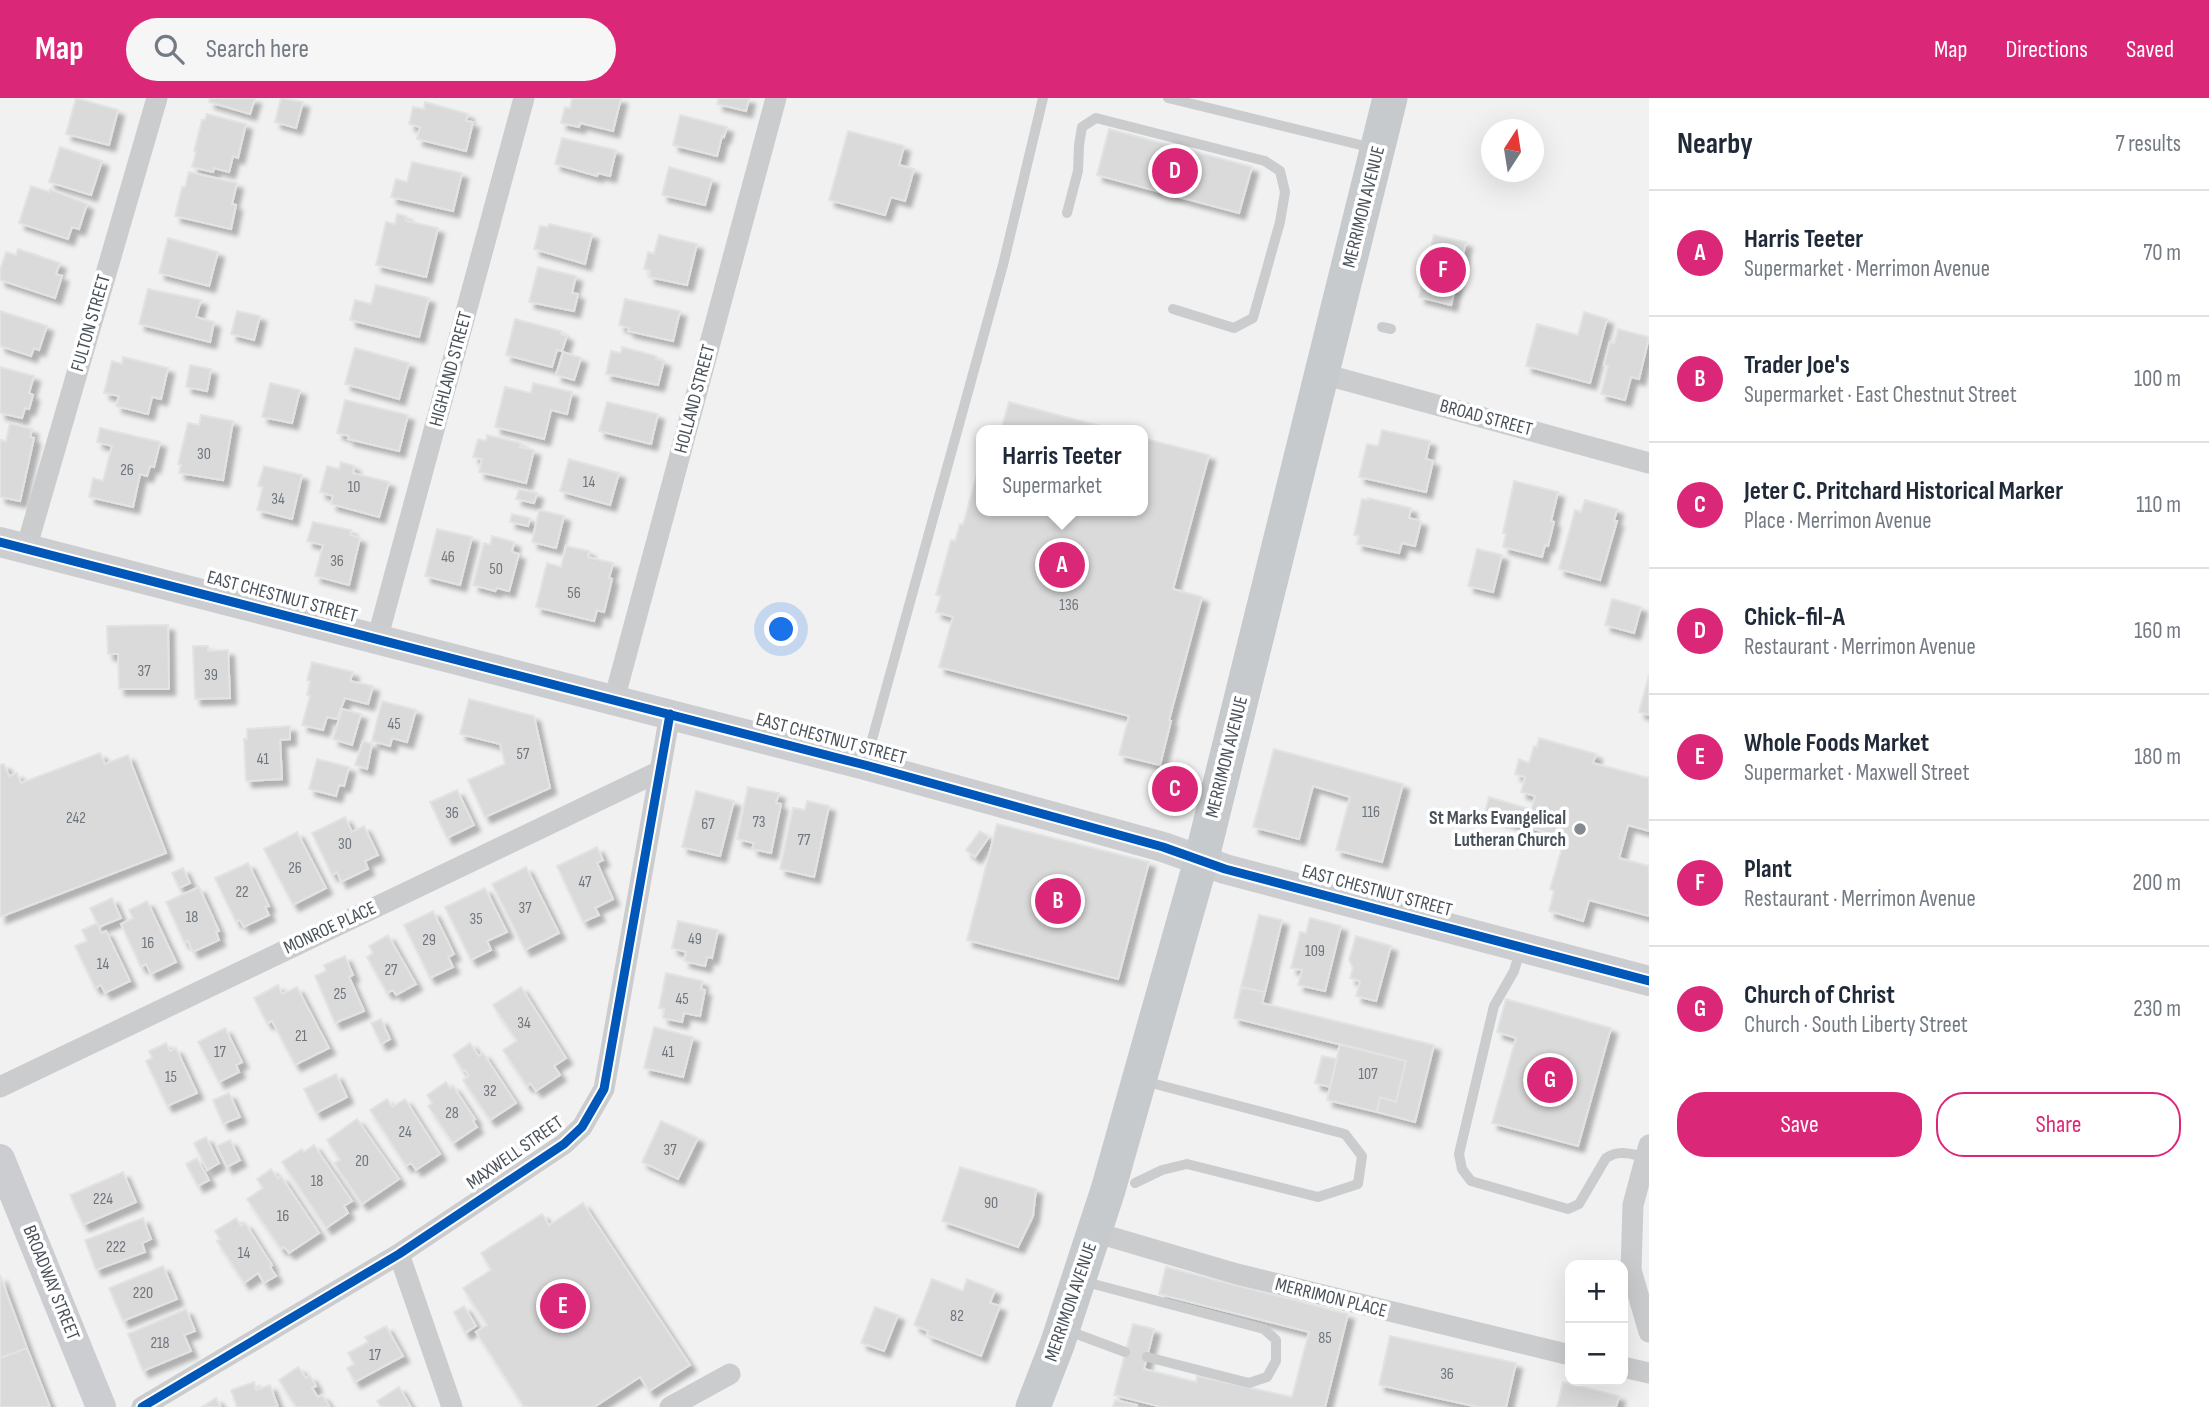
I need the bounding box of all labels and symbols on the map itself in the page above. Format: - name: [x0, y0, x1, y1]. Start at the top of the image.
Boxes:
- north arrow: [1481, 119, 1544, 182]
- street label: MERRIMON AVENUE: [1338, 144, 1390, 270]
- pin: D: [1152, 145, 1198, 197]
- pin: F: [1420, 244, 1466, 296]
- street label: FULTON STREET: [66, 272, 116, 374]
- street label: HIGHLAND STREET: [425, 309, 477, 429]
- street label: HOLLAND STREET: [669, 342, 721, 456]
- street label: BROAD STREET: [1437, 395, 1535, 441]
- house number: 30: [197, 445, 211, 464]
- house number: 26: [120, 461, 134, 480]
- house number: 14: [583, 473, 595, 492]
- house number: 10: [348, 478, 360, 497]
- house number: 34: [271, 490, 285, 509]
- pin: A: [1039, 539, 1085, 591]
- house number: 46: [441, 548, 455, 567]
- house number: 36: [330, 552, 344, 571]
- house number: 50: [489, 560, 503, 579]
- street label: EAST CHESTNUT STREET: [204, 566, 360, 628]
- house number: 56: [567, 584, 581, 603]
- house number: 136: [1059, 596, 1079, 615]
- your location: [764, 612, 798, 646]
- house number: 37: [137, 662, 151, 681]
- house number: 39: [204, 666, 218, 685]
- street label: MERRIMON AVENUE: [1201, 694, 1253, 820]
- street label: EAST CHESTNUT STREET: [753, 708, 909, 770]
- house number: 45: [387, 715, 401, 734]
- house number: 57: [517, 745, 530, 764]
- house number: 41: [257, 750, 270, 769]
- pin: C: [1152, 763, 1198, 815]
- house number: 116: [1362, 803, 1380, 822]
- house number: 36: [445, 804, 459, 823]
- place label: St Marks Evangelical Lutheran Church: [1429, 807, 1566, 852]
- house number: 242: [66, 809, 86, 828]
- house number: 73: [752, 813, 766, 832]
- house number: 67: [701, 815, 715, 834]
- marker: St Marks Evangelical Lutheran Church: [1572, 821, 1588, 837]
- house number: 77: [798, 831, 811, 850]
- house number: 30: [338, 835, 352, 854]
- house number: 26: [288, 859, 302, 878]
- street label: EAST CHESTNUT STREET: [1299, 860, 1455, 922]
- house number: 47: [579, 873, 592, 892]
- pin: B: [1035, 875, 1081, 927]
- house number: 22: [235, 883, 249, 902]
- street label: MONROE PLACE: [280, 897, 380, 959]
- house number: 37: [518, 899, 532, 918]
- house number: 18: [186, 908, 198, 927]
- house number: 35: [469, 910, 483, 929]
- house number: 49: [688, 930, 702, 949]
- house number: 29: [422, 931, 436, 950]
- house number: 16: [142, 934, 154, 953]
- house number: 109: [1305, 942, 1325, 961]
- house number: 14: [97, 955, 109, 974]
- house number: 27: [384, 961, 398, 980]
- house number: 25: [333, 985, 347, 1004]
- house number: 45: [675, 990, 689, 1009]
- house number: 34: [517, 1014, 531, 1033]
- house number: 21: [295, 1027, 308, 1046]
- house number: 17: [214, 1043, 227, 1062]
- house number: 41: [662, 1043, 675, 1062]
- pin: G: [1527, 1054, 1573, 1106]
- house number: 107: [1358, 1065, 1378, 1084]
- house number: 15: [165, 1068, 177, 1087]
- house number: 32: [483, 1082, 497, 1101]
- house number: 28: [445, 1104, 459, 1123]
- street label: MAXWELL STREET: [462, 1111, 568, 1195]
- house number: 24: [398, 1123, 412, 1142]
- house number: 37: [663, 1141, 677, 1160]
- house number: 20: [355, 1152, 369, 1171]
- house number: 18: [311, 1172, 323, 1191]
- house number: 224: [93, 1190, 113, 1209]
- house number: 90: [984, 1194, 998, 1213]
- house number: 16: [277, 1207, 289, 1226]
- street label: BROADWAY STREET: [18, 1222, 85, 1344]
- house number: 222: [106, 1238, 126, 1257]
- street label: MERRIMON AVENUE: [1040, 1239, 1102, 1365]
- house number: 14: [238, 1244, 250, 1263]
- street label: MERRIMON PLACE: [1273, 1273, 1389, 1323]
- pin: E: [540, 1280, 586, 1332]
- house number: 220: [133, 1284, 153, 1303]
- house number: 82: [950, 1307, 964, 1326]
- house number: 85: [1318, 1329, 1332, 1348]
- house number: 218: [150, 1334, 170, 1353]
- house number: 17: [369, 1346, 382, 1365]
- house number: 36: [1440, 1365, 1454, 1384]

